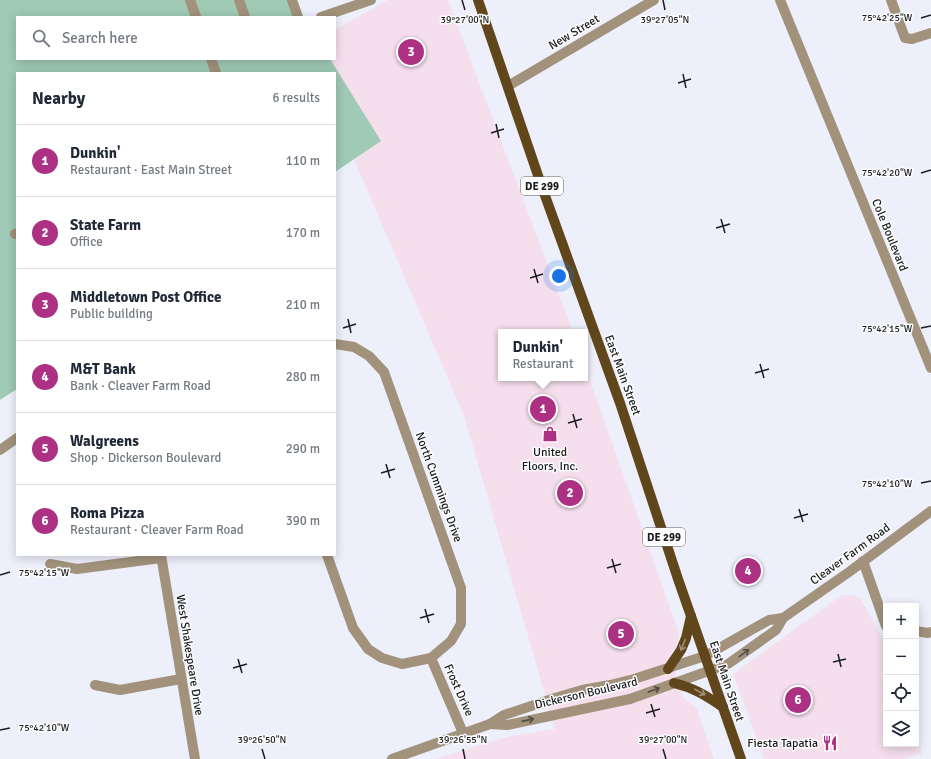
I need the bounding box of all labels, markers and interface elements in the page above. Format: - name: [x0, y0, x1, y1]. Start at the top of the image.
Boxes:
- street label: New Street: [546, 11, 602, 53]
- text: 75°42'25"W: [862, 12, 913, 24]
- text: 39°27'00"N: [441, 14, 489, 26]
- text: 39°27'05"N: [641, 14, 689, 26]
- search box: [16, 16, 336, 60]
- icon: search: [30, 27, 52, 49]
- text: Search here: [62, 29, 138, 47]
- pin: 3: [398, 37, 424, 67]
- text: Nearby: [32, 88, 85, 109]
- text: 6 results: [272, 90, 320, 106]
- text: Dunkin': [70, 144, 120, 162]
- text: 1: [41, 153, 49, 169]
- text: 110 m: [286, 153, 320, 169]
- text: Restaurant · East Main Street: [70, 162, 232, 178]
- text: 75°42'20"W: [862, 167, 913, 179]
- road number: DE 299: [521, 177, 563, 195]
- street label: Cole Boulevard: [868, 197, 911, 274]
- text: State Farm: [70, 216, 141, 234]
- text: 2: [41, 225, 49, 241]
- text: 170 m: [286, 225, 320, 241]
- text: Office: [70, 234, 103, 250]
- your location: [549, 266, 569, 286]
- text: Middletown Post Office: [70, 288, 221, 306]
- text: 3: [41, 297, 49, 313]
- text: 210 m: [286, 297, 320, 313]
- text: Public building: [70, 306, 153, 322]
- text: 75°42'15"W: [862, 323, 913, 335]
- popup: [498, 329, 588, 381]
- street label: East Main Street: [601, 333, 644, 417]
- text: Dunkin': [512, 338, 563, 356]
- text: Restaurant: [512, 356, 574, 372]
- text: M&T Bank: [70, 360, 136, 378]
- text: 4: [41, 369, 49, 385]
- text: 280 m: [286, 369, 320, 385]
- text: Bank · Cleaver Farm Road: [70, 378, 211, 394]
- pin: 1: [530, 394, 556, 424]
- shop icon: United Floors, Inc.: [541, 425, 559, 443]
- street label: North Cummings Drive: [412, 430, 465, 544]
- text: Walgreens: [70, 432, 139, 450]
- text: 5: [41, 441, 49, 457]
- text: 290 m: [286, 441, 320, 457]
- place label: United Floors, Inc.: [522, 445, 578, 474]
- text: Shop · Dickerson Boulevard: [70, 450, 221, 466]
- pin: 2: [557, 478, 583, 508]
- text: 75°42'10"W: [862, 478, 913, 490]
- text: Roma Pizza: [70, 504, 144, 522]
- text: 6: [41, 513, 49, 529]
- text: 390 m: [286, 513, 320, 529]
- street label: Cleaver Farm Road: [807, 520, 893, 588]
- text: Restaurant · Cleaver Farm Road: [70, 522, 244, 538]
- road number: DE 299: [643, 528, 685, 546]
- pin: 4: [735, 556, 761, 586]
- text: 75°42'15"W: [19, 567, 70, 579]
- street label: West Shakespeare Drive: [173, 594, 206, 717]
- map controls: [883, 603, 919, 747]
- button: +: [883, 603, 919, 639]
- pin: 5: [608, 619, 634, 649]
- one-way arrow: [679, 638, 686, 650]
- street label: East Main Street: [706, 639, 747, 724]
- button: −: [883, 639, 919, 675]
- one-way arrow: [738, 649, 749, 657]
- street label: Frost Drive: [440, 662, 477, 719]
- street label: Dickerson Boulevard: [533, 674, 639, 713]
- button: locate: [883, 675, 919, 711]
- one-way arrow: [648, 685, 660, 693]
- pin: 6: [785, 685, 811, 715]
- one-way arrow: [693, 689, 705, 696]
- button: layers: [883, 711, 919, 747]
- one-way arrow: [521, 716, 534, 724]
- text: 75°42'10"W: [19, 722, 70, 734]
- text: 39°26'50"N: [238, 734, 286, 746]
- text: 39°26'55"N: [439, 734, 487, 746]
- text: 39°27'00"N: [639, 734, 687, 746]
- restaurant icon: Fiesta Tapatia: [821, 734, 839, 752]
- place label: Fiesta Tapatia: [747, 736, 818, 751]

